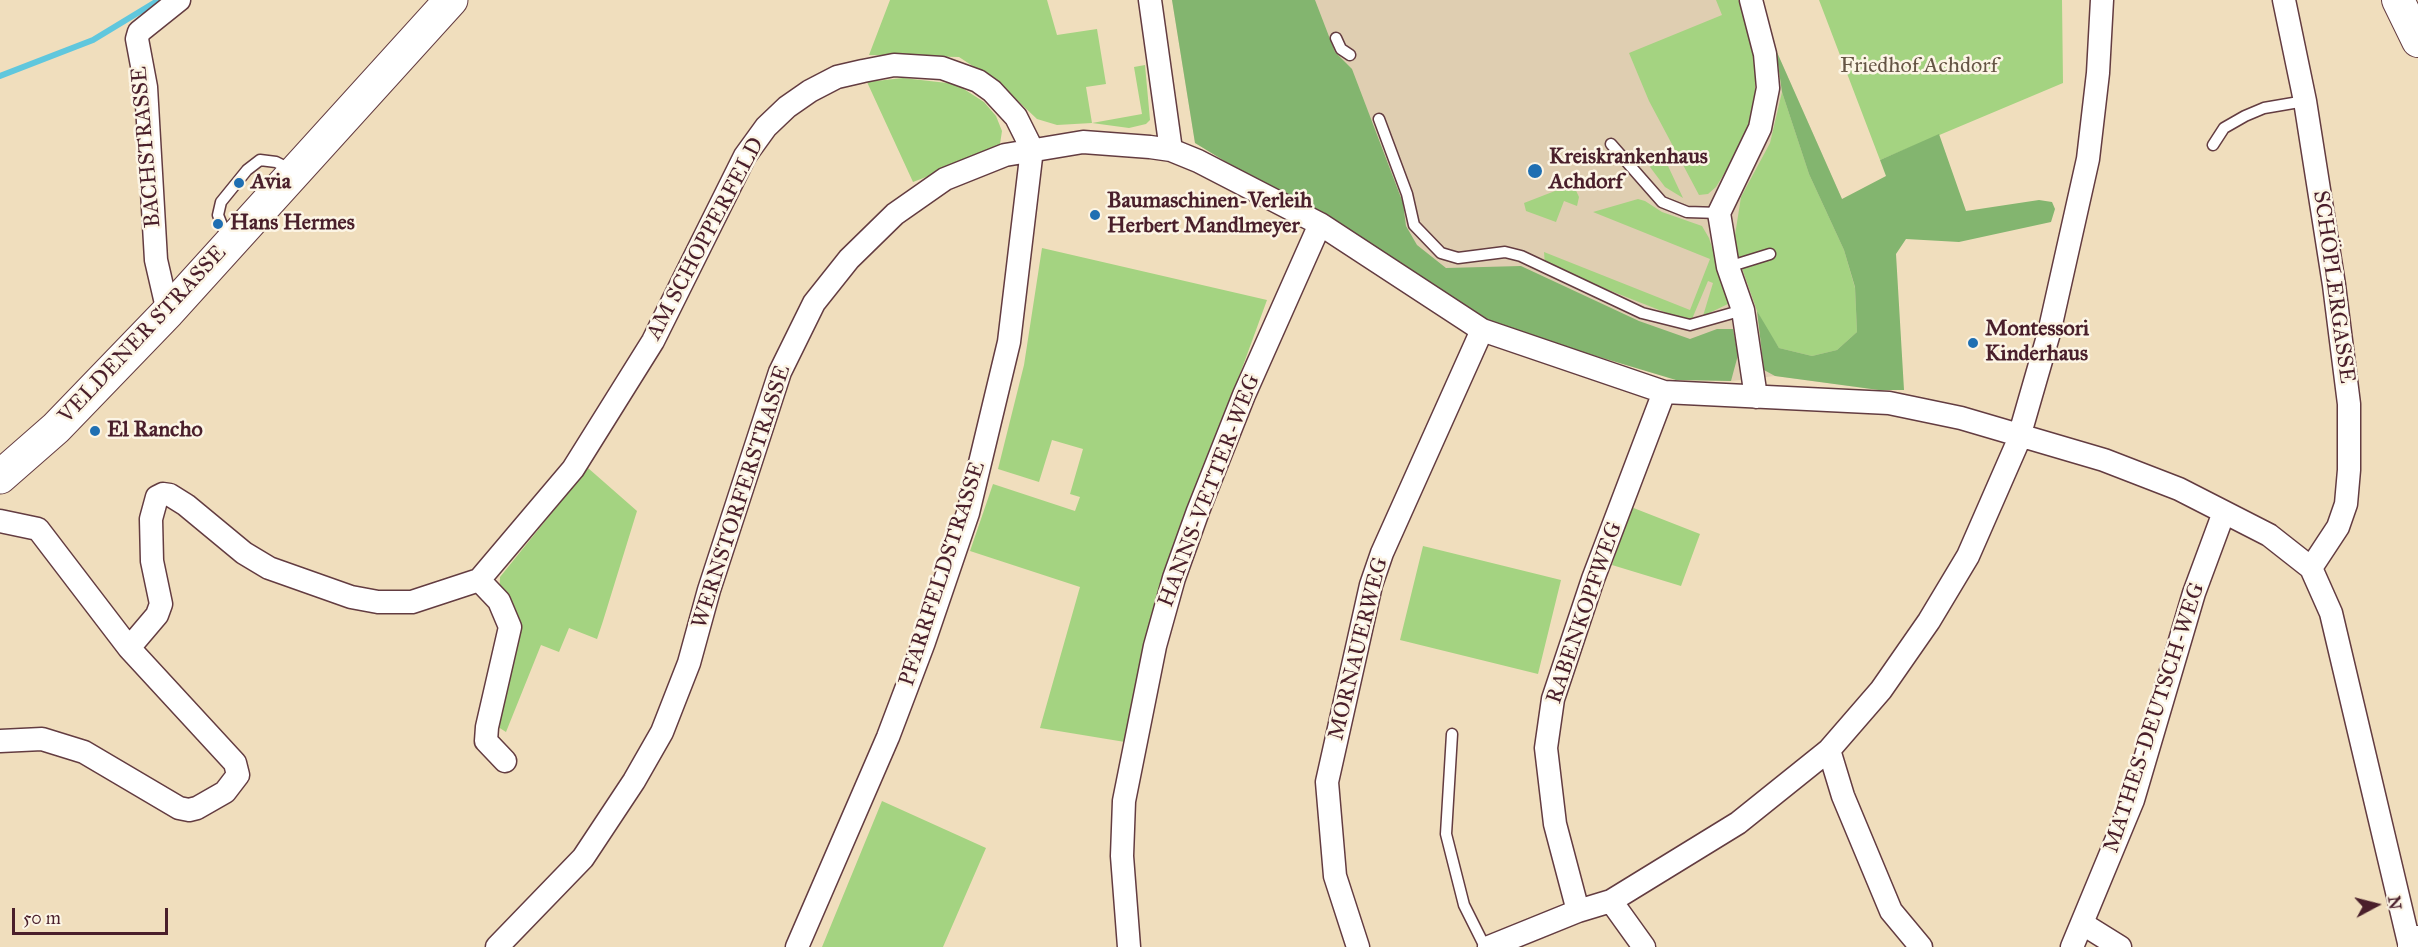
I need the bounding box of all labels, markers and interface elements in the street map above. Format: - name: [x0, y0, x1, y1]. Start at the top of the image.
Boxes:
- park label: Friedhof Achdorf: [1840, 54, 1998, 80]
- street label: BACHSTRASSE: [127, 65, 167, 229]
- street label: AM SCHOPPERFELD: [641, 133, 771, 345]
- place label: Kreiskrankenhaus Achdorf: [1549, 145, 1708, 196]
- marker: Kreiskrankenhaus Achdorf: [1526, 162, 1544, 180]
- place label: Avia: [251, 170, 291, 196]
- marker: Avia: [232, 176, 246, 190]
- place label: Baumaschinen-Verleih Herbert Mandlmeyer: [1107, 189, 1312, 240]
- street label: SCHÖPLERGASSE: [2306, 189, 2360, 385]
- marker: Baumaschinen-Verleih Herbert Mandlmeyer: [1088, 208, 1102, 222]
- place label: Hans Hermes: [230, 211, 355, 237]
- marker: Hans Hermes: [211, 217, 225, 231]
- street label: VELDENER STRASSE: [54, 240, 232, 430]
- place label: Montessori Kinderhaus: [1985, 317, 2089, 368]
- marker: Montessori Kinderhaus: [1966, 336, 1980, 350]
- street label: WERNSTORFERSTRASSE: [687, 362, 797, 632]
- street label: HANNS-VETTER-WEG: [1153, 371, 1267, 611]
- place label: El Rancho: [107, 418, 203, 444]
- marker: El Rancho: [88, 424, 102, 438]
- street label: PFARRFELDSTRASSE: [894, 458, 992, 690]
- street label: RABENKOPFWEG: [1542, 519, 1628, 707]
- street label: MORNAUERWEG: [1324, 555, 1394, 743]
- street label: MATHES-DEUTSCH-WEG: [2099, 580, 2211, 856]
- north arrow: [2346, 875, 2406, 935]
- text: N: [2384, 895, 2405, 911]
- scale bar: [15, 896, 171, 934]
- text: 50 m: [23, 907, 61, 929]

